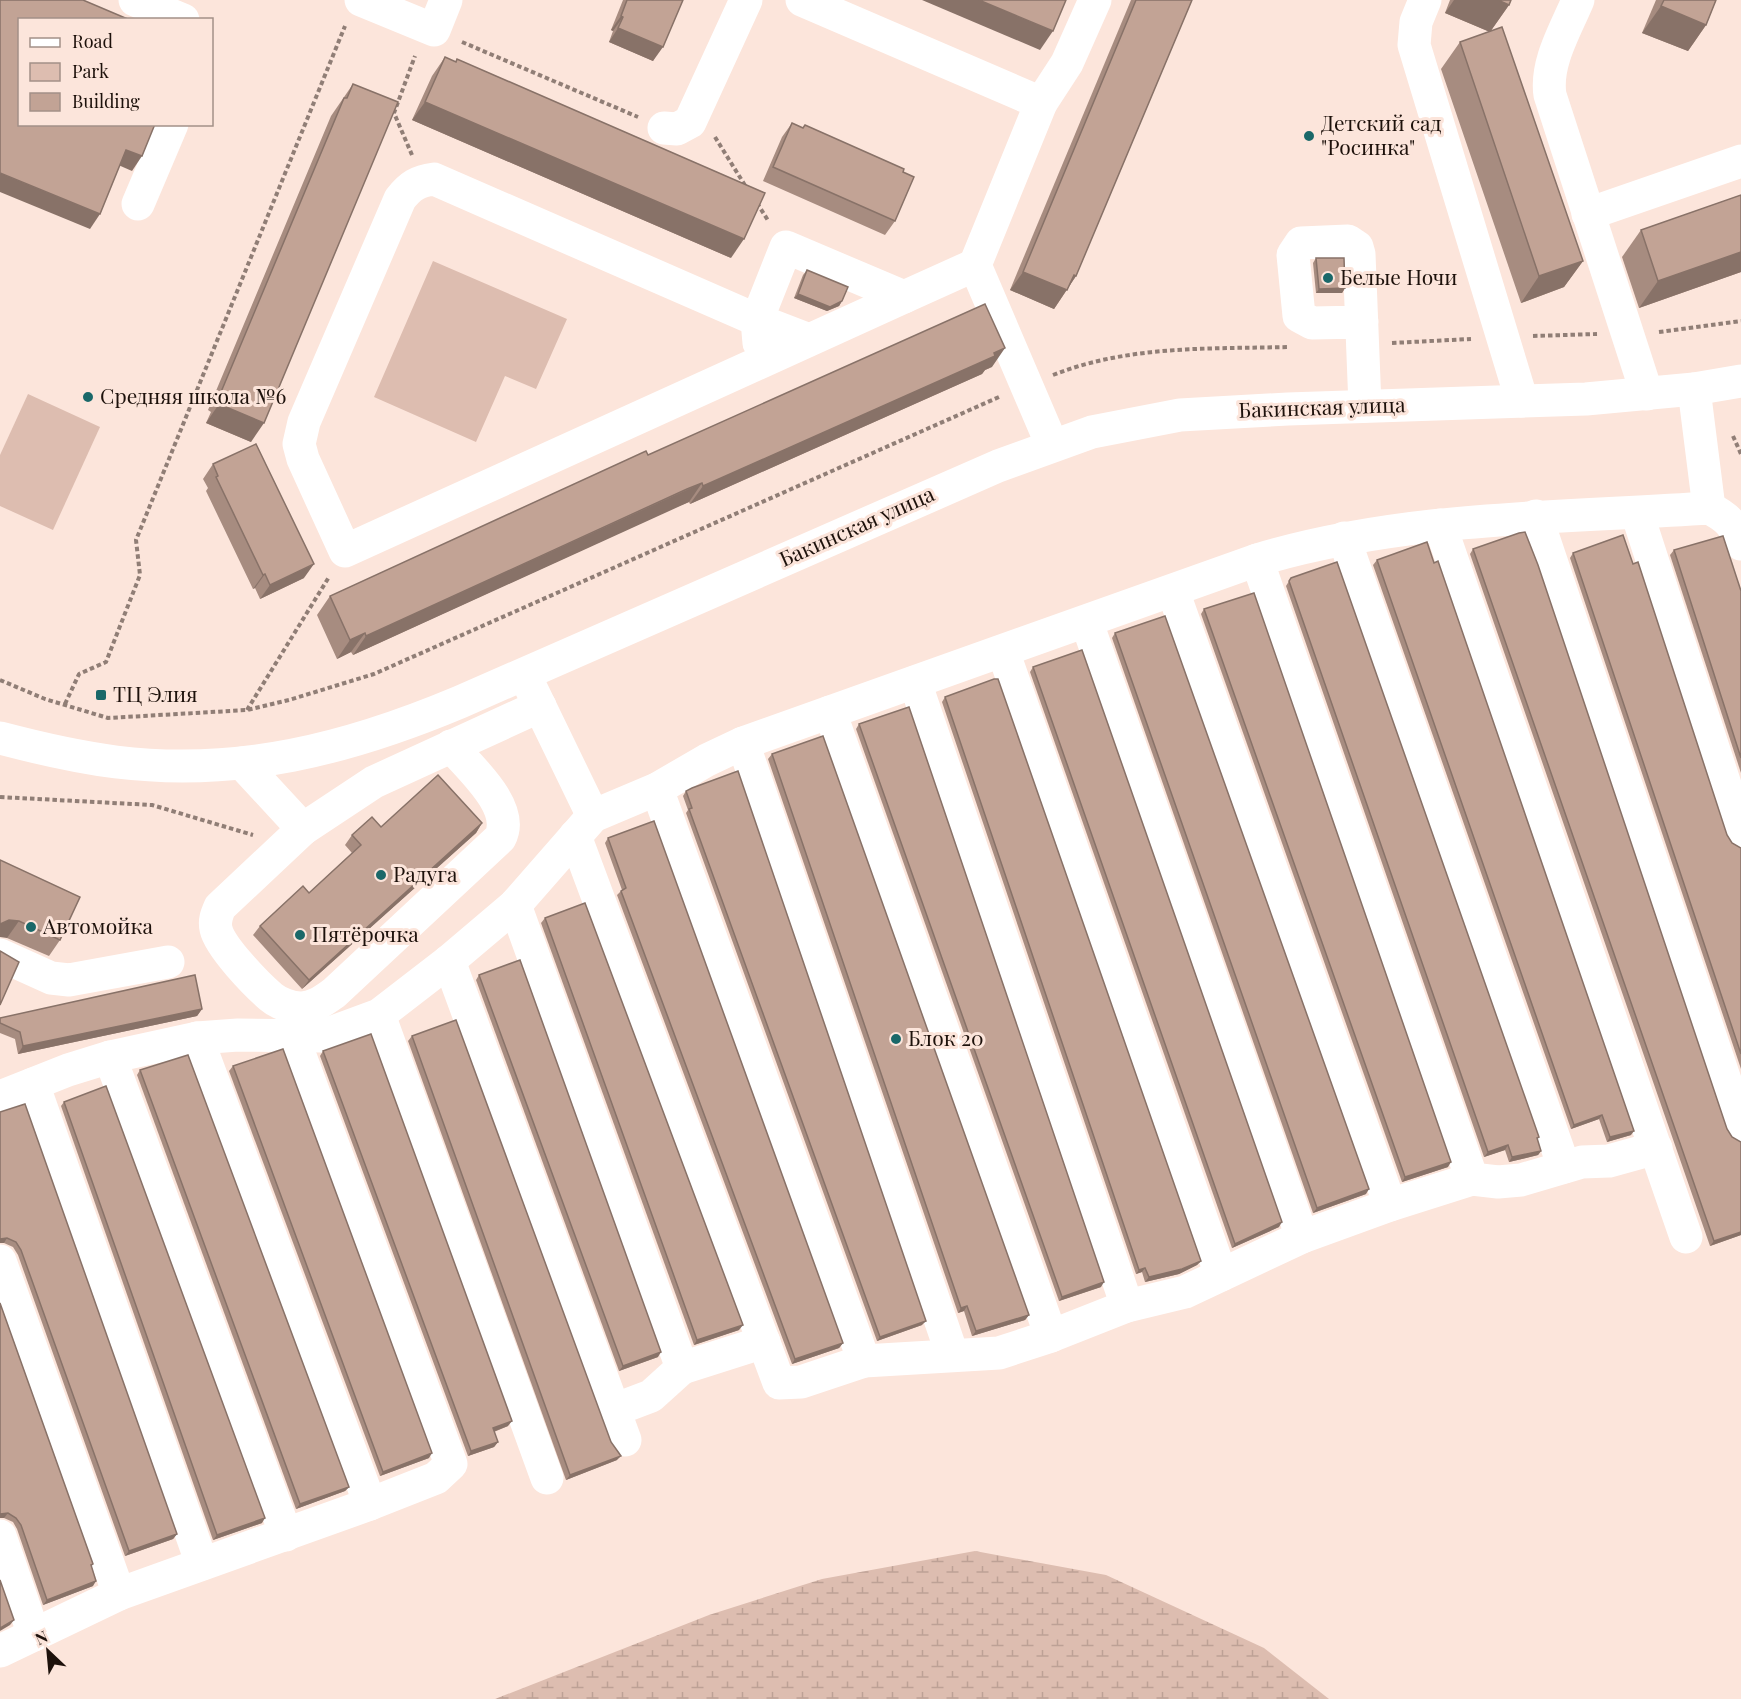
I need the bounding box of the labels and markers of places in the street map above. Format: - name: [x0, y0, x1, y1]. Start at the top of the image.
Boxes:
- place label: Детский сад "Росинка": [1321, 108, 1442, 160]
- marker: Детский сад "Росинка": [1302, 129, 1316, 143]
- place label: Белые Ночи: [1340, 262, 1457, 290]
- marker: Белые Ночи: [1321, 271, 1335, 285]
- place label: Средняя школа №6: [100, 381, 286, 409]
- marker: Средняя школа №6: [81, 390, 95, 404]
- place label: ТЦ Элия: [113, 679, 197, 707]
- marker: ТЦ Элия: [94, 688, 108, 702]
- place label: Радуга: [393, 859, 458, 887]
- marker: Радуга: [374, 868, 388, 882]
- place label: Автомойка: [42, 911, 153, 939]
- place label: Пятёрочка: [312, 919, 419, 947]
- marker: Автомойка: [24, 920, 38, 934]
- marker: Пятёрочка: [293, 928, 307, 942]
- place label: Блок 20: [908, 1023, 984, 1051]
- marker: Блок 20: [889, 1032, 903, 1046]

